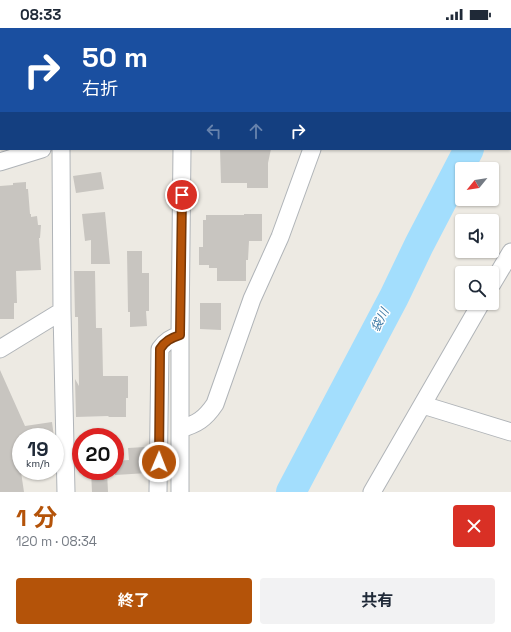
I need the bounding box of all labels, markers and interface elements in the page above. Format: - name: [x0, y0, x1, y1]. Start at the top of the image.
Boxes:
- text: 08:33: [20, 5, 61, 24]
- text: 50 m: [82, 39, 148, 75]
- icon: right: [16, 44, 68, 96]
- text: 右折: [82, 77, 118, 100]
- icon: left: [203, 120, 225, 142]
- icon: ahead: [245, 120, 267, 142]
- icon: right: [287, 120, 309, 142]
- north arrow: [455, 162, 499, 206]
- map controls: [455, 162, 499, 310]
- pin: [165, 178, 199, 212]
- icon: arrive: [171, 184, 193, 206]
- button: sound: [455, 214, 499, 258]
- button: search: [455, 266, 499, 310]
- water label: 袋川: [367, 304, 393, 334]
- speed limit sign: 20: [72, 428, 124, 480]
- text: 19: [27, 436, 49, 462]
- position arrow: [138, 441, 180, 483]
- text: km/h: [26, 457, 50, 470]
- text: 1 分: [16, 502, 57, 533]
- button: close: [453, 505, 495, 547]
- text: 120 m · 08:34: [16, 533, 97, 550]
- button: 終了: [16, 578, 252, 624]
- button: 共有: [260, 578, 495, 624]

